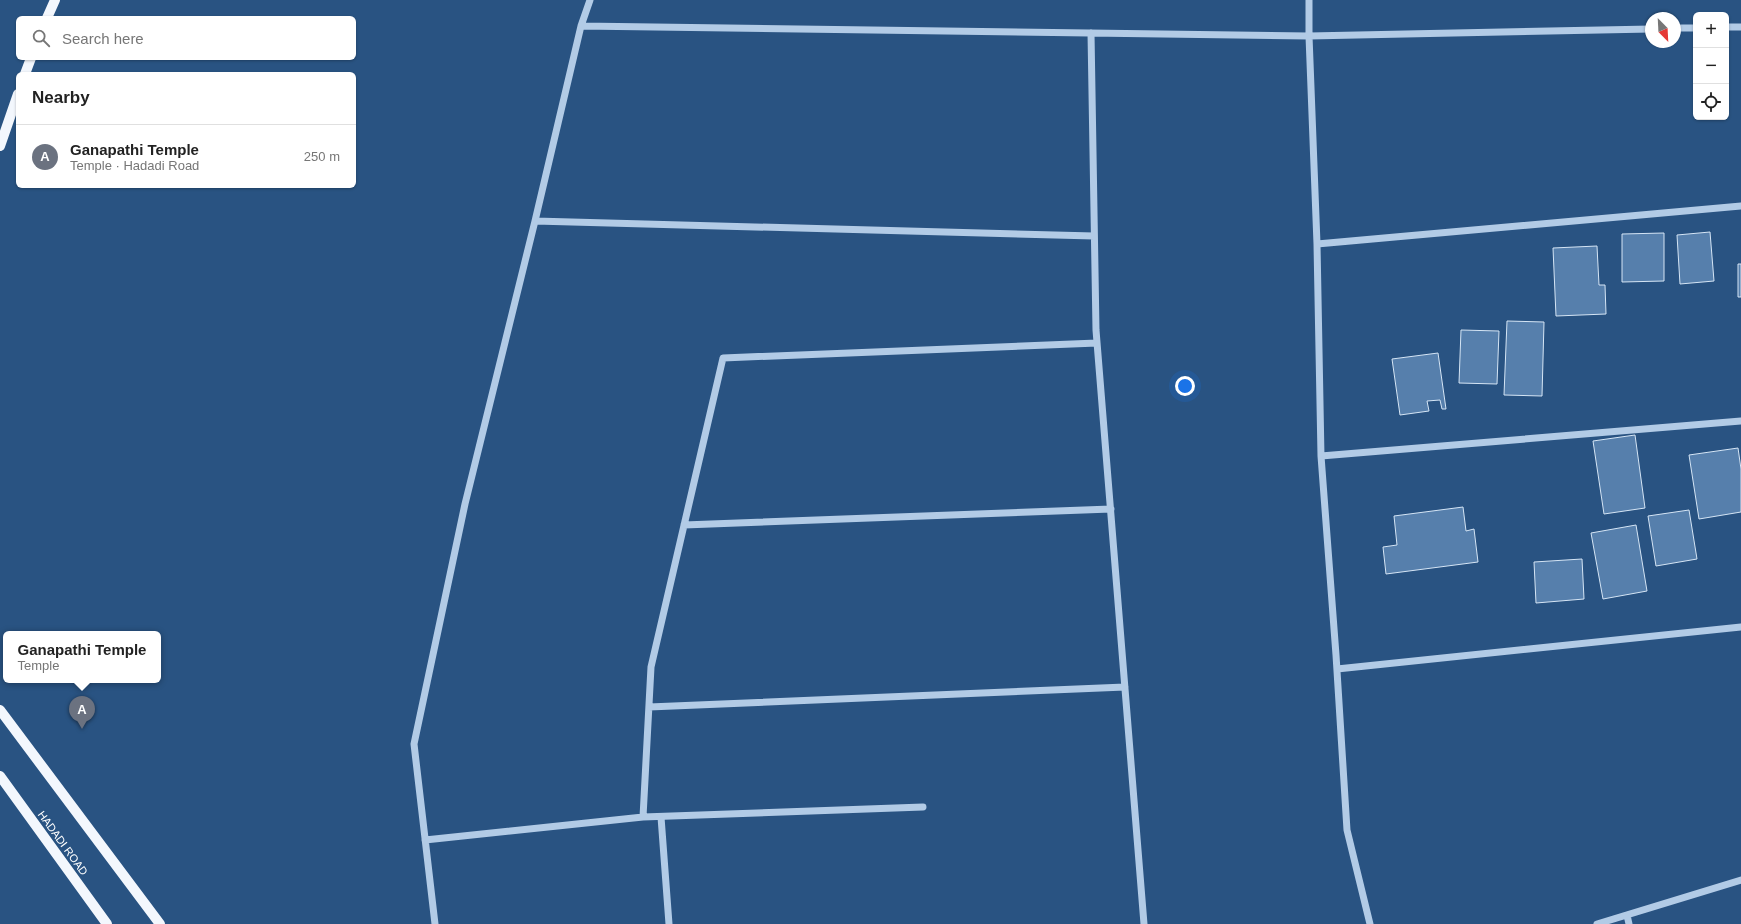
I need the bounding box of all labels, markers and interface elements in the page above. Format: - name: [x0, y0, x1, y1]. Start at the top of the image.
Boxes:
- north arrow: [1645, 12, 1681, 48]
- map controls: [1693, 12, 1729, 120]
- button: +: [1693, 12, 1729, 48]
- search box: [16, 16, 356, 60]
- icon: search: [30, 27, 52, 49]
- text: Search here: [62, 30, 144, 47]
- button: −: [1693, 48, 1729, 84]
- button: locate: [1693, 84, 1729, 120]
- text: Nearby: [32, 88, 90, 107]
- text: Ganapathi Temple: [70, 141, 199, 158]
- text: A: [40, 149, 50, 164]
- text: 250 m: [304, 149, 340, 164]
- text: Temple · Hadadi Road: [70, 158, 199, 173]
- your location: [1175, 376, 1195, 396]
- popup: [3, 631, 161, 683]
- text: Ganapathi Temple: [18, 641, 146, 658]
- text: Temple: [18, 658, 59, 673]
- pin: A: [69, 696, 95, 729]
- street label: HADADI ROAD: [36, 809, 90, 877]

